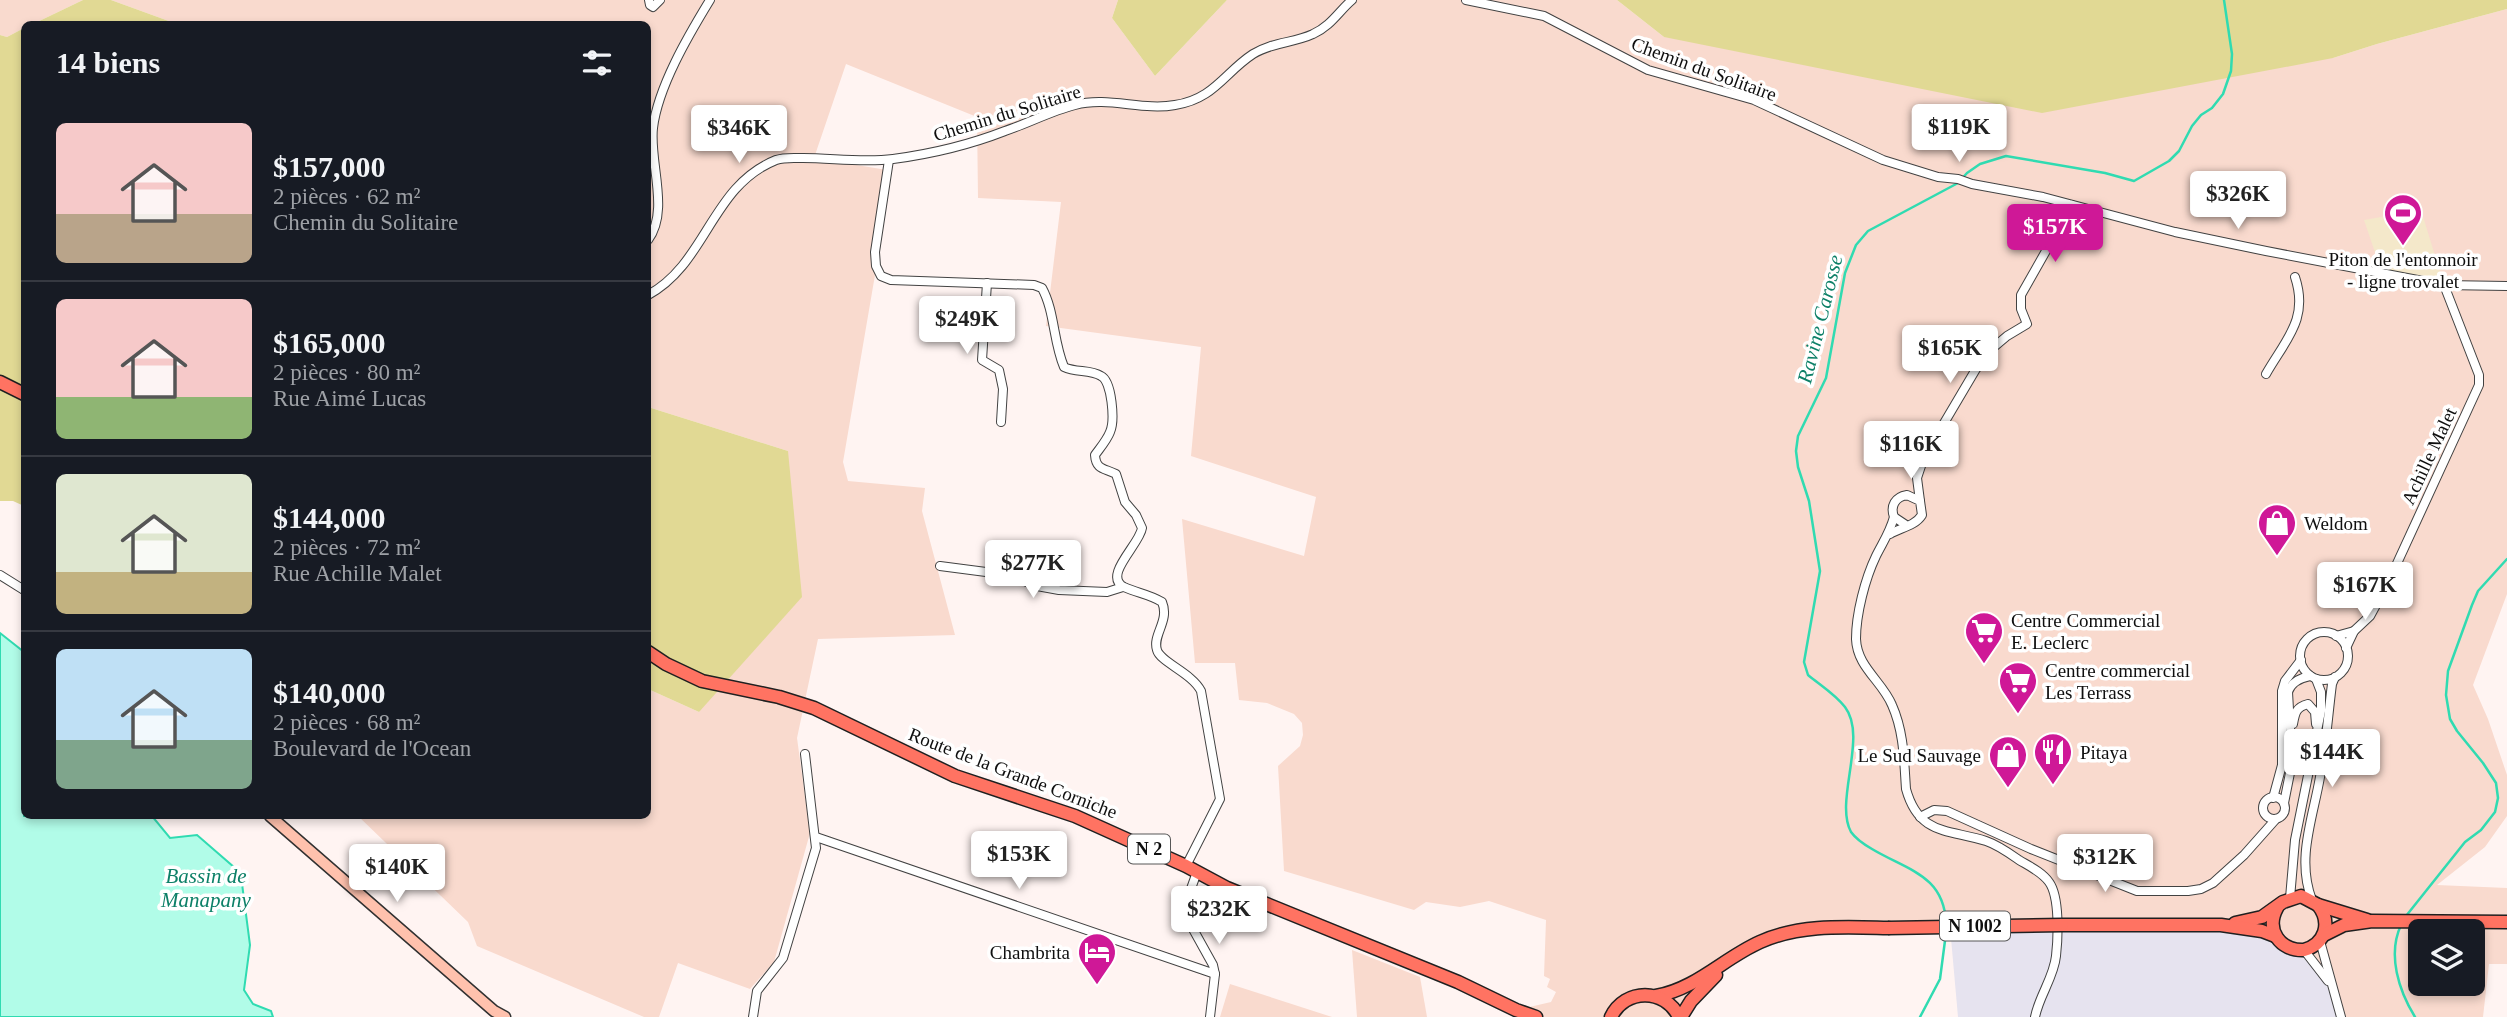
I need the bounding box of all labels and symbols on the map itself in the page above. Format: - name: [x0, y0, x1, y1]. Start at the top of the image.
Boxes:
- street label: Chemin du Solitaire: [1629, 33, 1779, 105]
- street label: Chemin du Solitaire: [931, 81, 1083, 145]
- pin: $119K: [1910, 104, 2008, 164]
- pin: $346K: [690, 106, 788, 165]
- pin: $326K: [2189, 172, 2287, 231]
- sports icon: Piton de l'entonnoir - ligne trovalet: [2382, 192, 2424, 247]
- pin: $157K: [2006, 204, 2104, 264]
- place label: Piton de l'entonnoir - ligne trovalet: [2328, 249, 2478, 292]
- water label: Ravine Carosse: [1792, 252, 1848, 387]
- pin: $249K: [918, 296, 1016, 356]
- pin: $165K: [1901, 326, 1999, 385]
- street label: Achille Malet: [2397, 403, 2461, 508]
- pin: $116K: [1862, 421, 1960, 481]
- shop icon: Weldom: [2256, 502, 2298, 557]
- place label: Weldom: [2304, 513, 2368, 534]
- pin: $277K: [984, 540, 1082, 600]
- pin: $167K: [2316, 562, 2414, 622]
- supermarket icon: Centre Commercial E. Leclerc: [1963, 610, 2005, 665]
- place label: Centre Commercial E. Leclerc: [2011, 610, 2160, 653]
- supermarket icon: Centre commercial Les Terrass: [1997, 660, 2039, 715]
- place label: Centre commercial Les Terrass: [2045, 660, 2190, 703]
- street label: Route de la Grande Corniche: [906, 723, 1120, 823]
- pin: $144K: [2283, 730, 2381, 789]
- restaurant icon: Pitaya: [2032, 731, 2074, 786]
- shop icon: Le Sud Sauvage: [1987, 734, 2029, 789]
- place label: Pitaya: [2080, 742, 2128, 763]
- place label: Le Sud Sauvage: [1858, 745, 1981, 766]
- pin: $153K: [970, 832, 1068, 891]
- road number: N 2: [1128, 834, 1170, 864]
- pin: $312K: [2056, 834, 2154, 894]
- pin: $140K: [348, 844, 446, 904]
- water label: Bassin de Manapany: [160, 864, 252, 912]
- pin: $232K: [1170, 886, 1268, 946]
- road number: N 1002: [1940, 911, 2010, 940]
- hotel icon: Chambrita: [1076, 931, 1118, 986]
- place label: Chambrita: [990, 942, 1071, 963]

